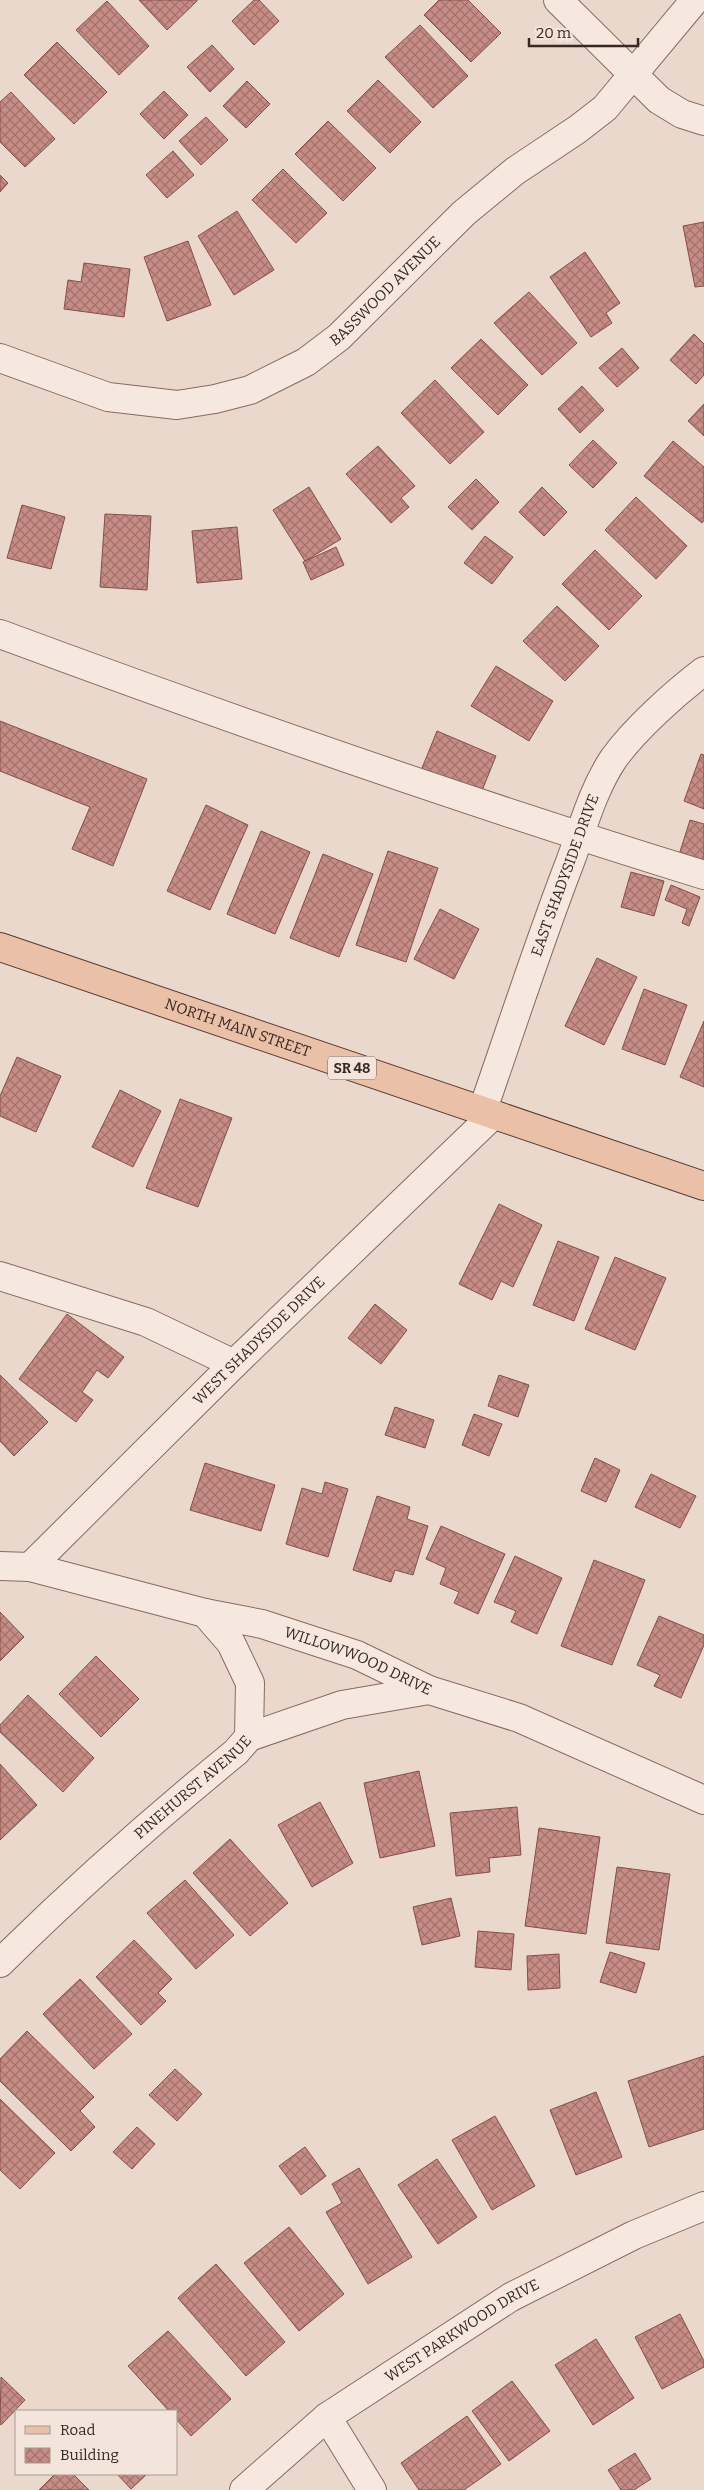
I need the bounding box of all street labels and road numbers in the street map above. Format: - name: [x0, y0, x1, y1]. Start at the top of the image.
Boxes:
- street label: BASSWOOD AVENUE: [326, 233, 444, 350]
- street label: EAST SHADYSIDE DRIVE: [527, 791, 603, 959]
- street label: NORTH MAIN STREET: [162, 995, 313, 1061]
- road number: SR 48: [328, 1056, 376, 1080]
- street label: WEST SHADYSIDE DRIVE: [189, 1273, 329, 1408]
- street label: WILLOWWOOD DRIVE: [282, 1623, 435, 1699]
- street label: PINEHURST AVENUE: [131, 1732, 255, 1843]
- street label: WEST PARKWOOD DRIVE: [382, 2275, 542, 2386]

